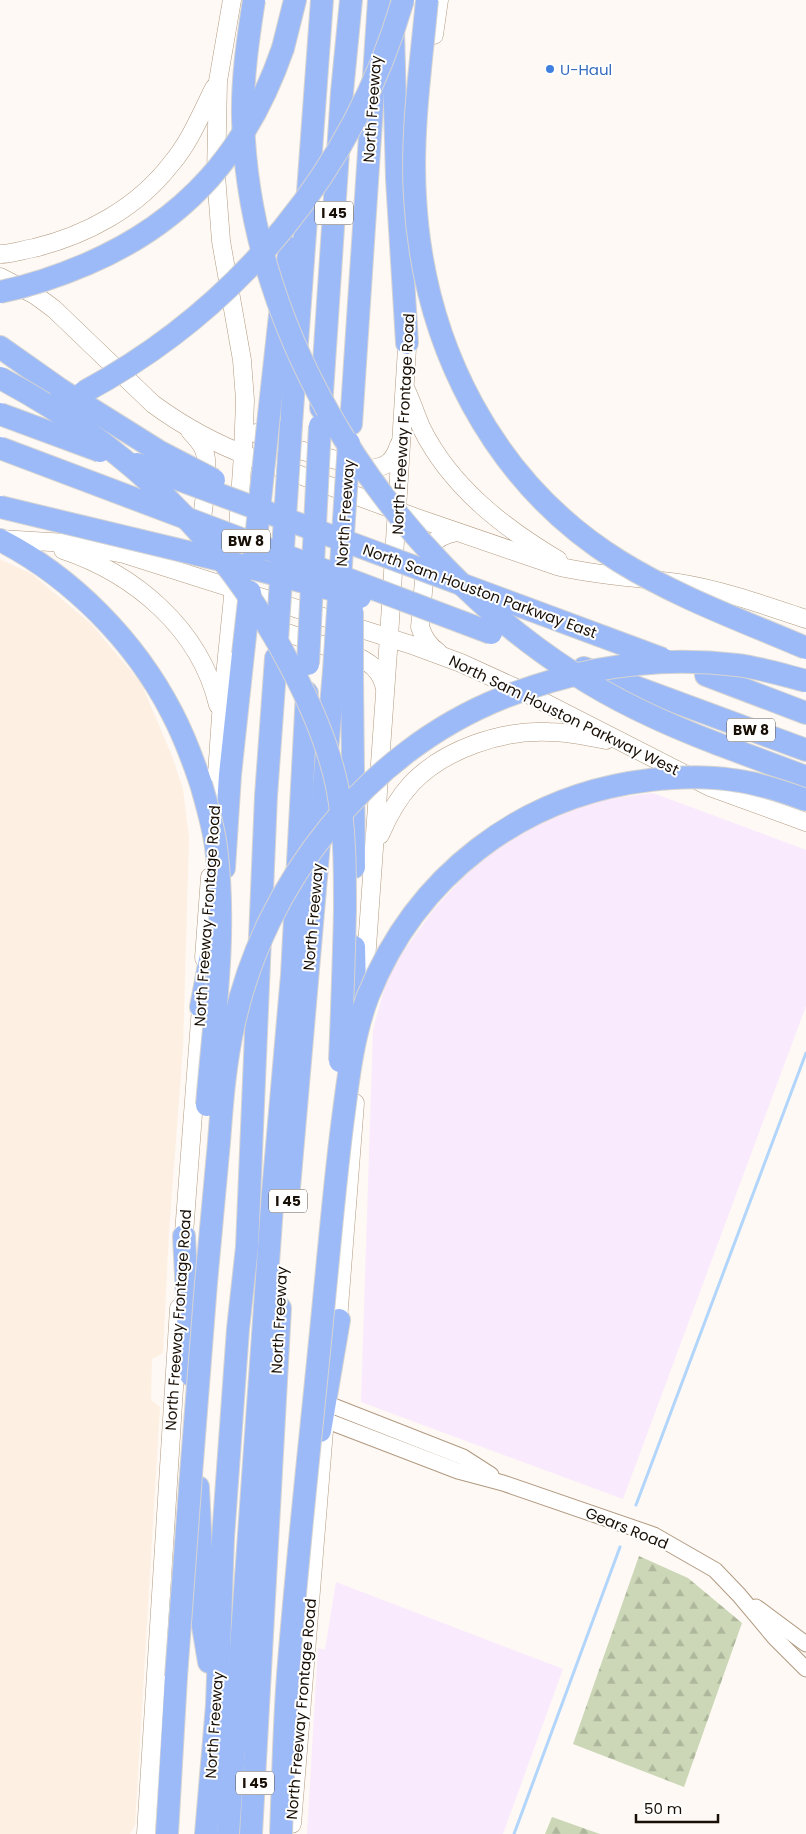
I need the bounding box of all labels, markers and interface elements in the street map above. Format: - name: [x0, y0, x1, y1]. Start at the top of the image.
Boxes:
- street label: North Freeway: [358, 54, 386, 163]
- place label: U-Haul: [560, 59, 612, 80]
- marker: U-Haul: [544, 63, 556, 75]
- road number: I 45: [315, 202, 353, 224]
- street label: North Freeway Frontage Road: [387, 313, 419, 535]
- street label: North Freeway: [331, 458, 359, 567]
- road number: BW 8: [222, 530, 270, 552]
- street label: North Sam Houston Parkway East: [360, 539, 600, 643]
- street label: North Sam Houston Parkway West: [445, 650, 683, 780]
- road number: BW 8: [727, 718, 775, 742]
- street label: North Freeway Frontage Road: [189, 805, 225, 1027]
- street label: North Freeway: [298, 862, 328, 971]
- road number: I 45: [269, 1190, 307, 1212]
- street label: North Freeway Frontage Road: [160, 1209, 196, 1431]
- street label: North Freeway: [266, 1265, 292, 1374]
- street label: Gears Road: [582, 1502, 672, 1554]
- street label: North Freeway Frontage Road: [281, 1598, 321, 1820]
- street label: North Freeway: [200, 1670, 228, 1779]
- road number: I 45: [236, 1772, 274, 1795]
- scale bar: [636, 1792, 718, 1824]
- text: 50 m: [644, 1798, 682, 1819]

